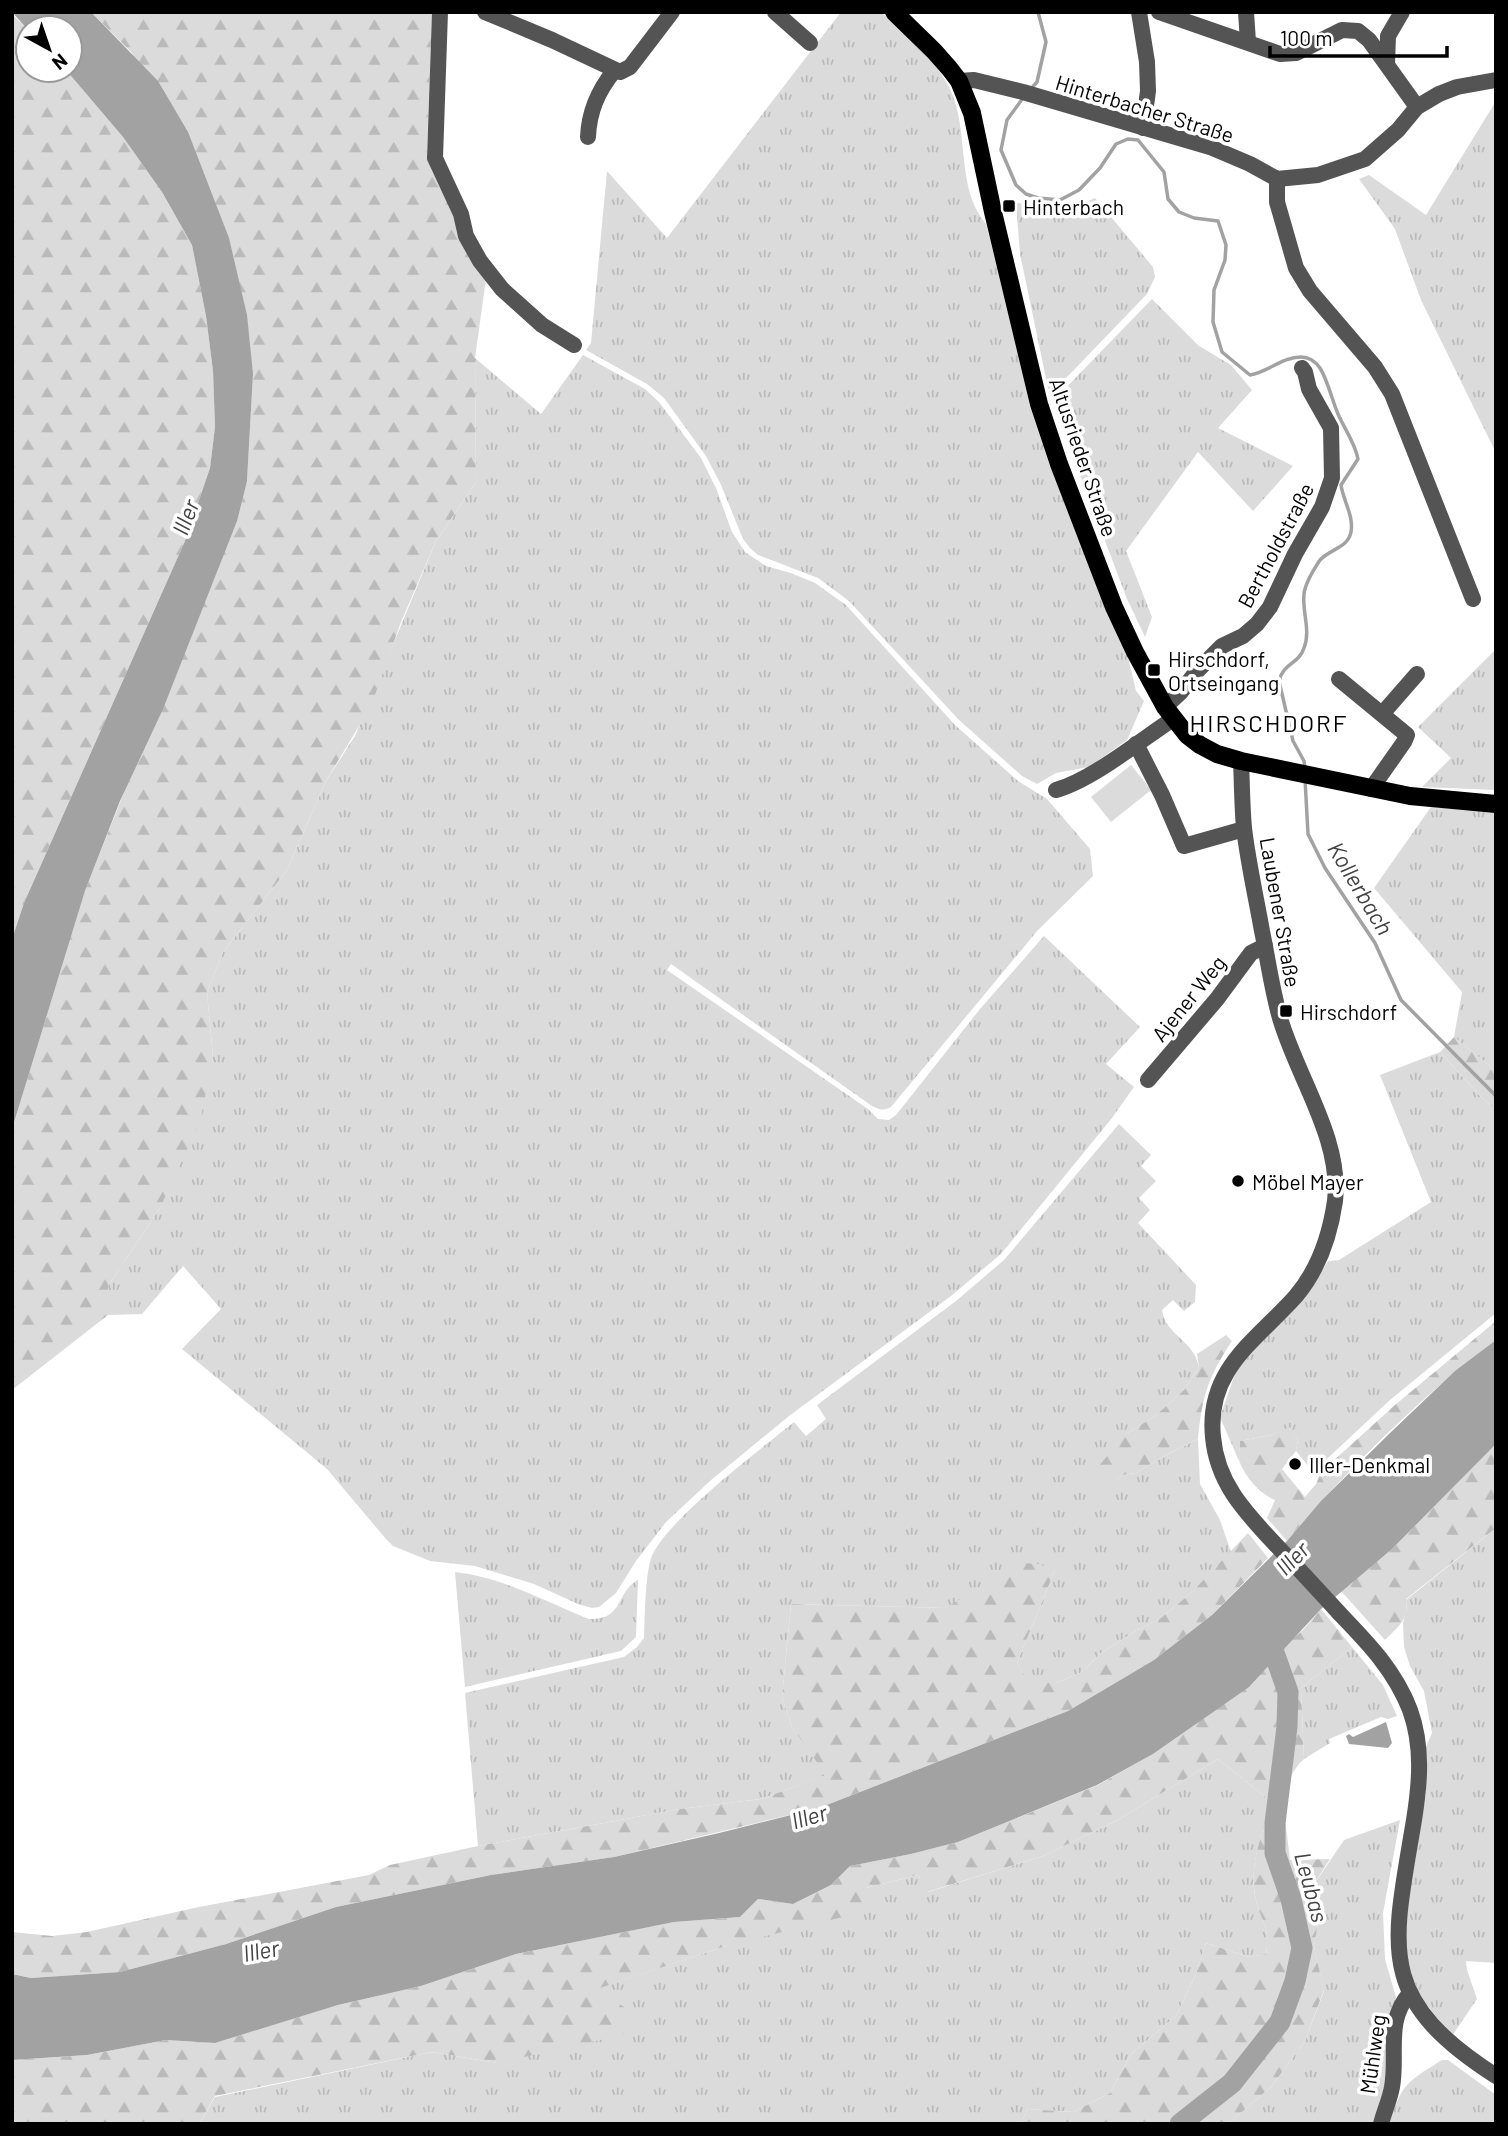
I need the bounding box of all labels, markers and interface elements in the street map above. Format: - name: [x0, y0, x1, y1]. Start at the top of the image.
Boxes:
- north arrow: [14, 14, 84, 84]
- scale bar: [1270, 14, 1447, 58]
- text: 100 m: [1280, 25, 1333, 50]
- text: N: [48, 50, 72, 75]
- street label: Hinterbacher Straße: [1053, 69, 1237, 147]
- place label: Hinterbach: [1023, 194, 1124, 219]
- marker: Hinterbach: [1001, 198, 1017, 214]
- street label: Altusrieder Straße: [1045, 374, 1123, 540]
- street label: Bertholdstraße: [1232, 478, 1318, 612]
- water label: Iller: [165, 494, 205, 539]
- place label: Hirschdorf, Ortseingang: [1168, 646, 1279, 695]
- marker: Hirschdorf, Ortseingang: [1146, 662, 1162, 678]
- district label: HIRSCHDORF: [1190, 708, 1348, 737]
- street label: Laubener Straße: [1256, 835, 1306, 989]
- water label: Kollerbach: [1322, 836, 1400, 940]
- street label: Ajener Weg: [1146, 950, 1230, 1046]
- place label: Hirschdorf: [1300, 999, 1397, 1024]
- marker: Hirschdorf: [1278, 1003, 1294, 1019]
- place label: Möbel Mayer: [1252, 1169, 1364, 1194]
- marker: Möbel Mayer: [1230, 1173, 1246, 1189]
- place label: Iller-Denkmal: [1309, 1452, 1430, 1477]
- marker: Iller-Denkmal: [1287, 1456, 1303, 1472]
- water label: Iller: [1269, 1535, 1315, 1581]
- water label: Iller: [788, 1797, 831, 1834]
- water label: Leubas: [1289, 1849, 1335, 1925]
- water label: Iller: [241, 1933, 282, 1967]
- street label: Mühlweg: [1354, 2013, 1390, 2095]

